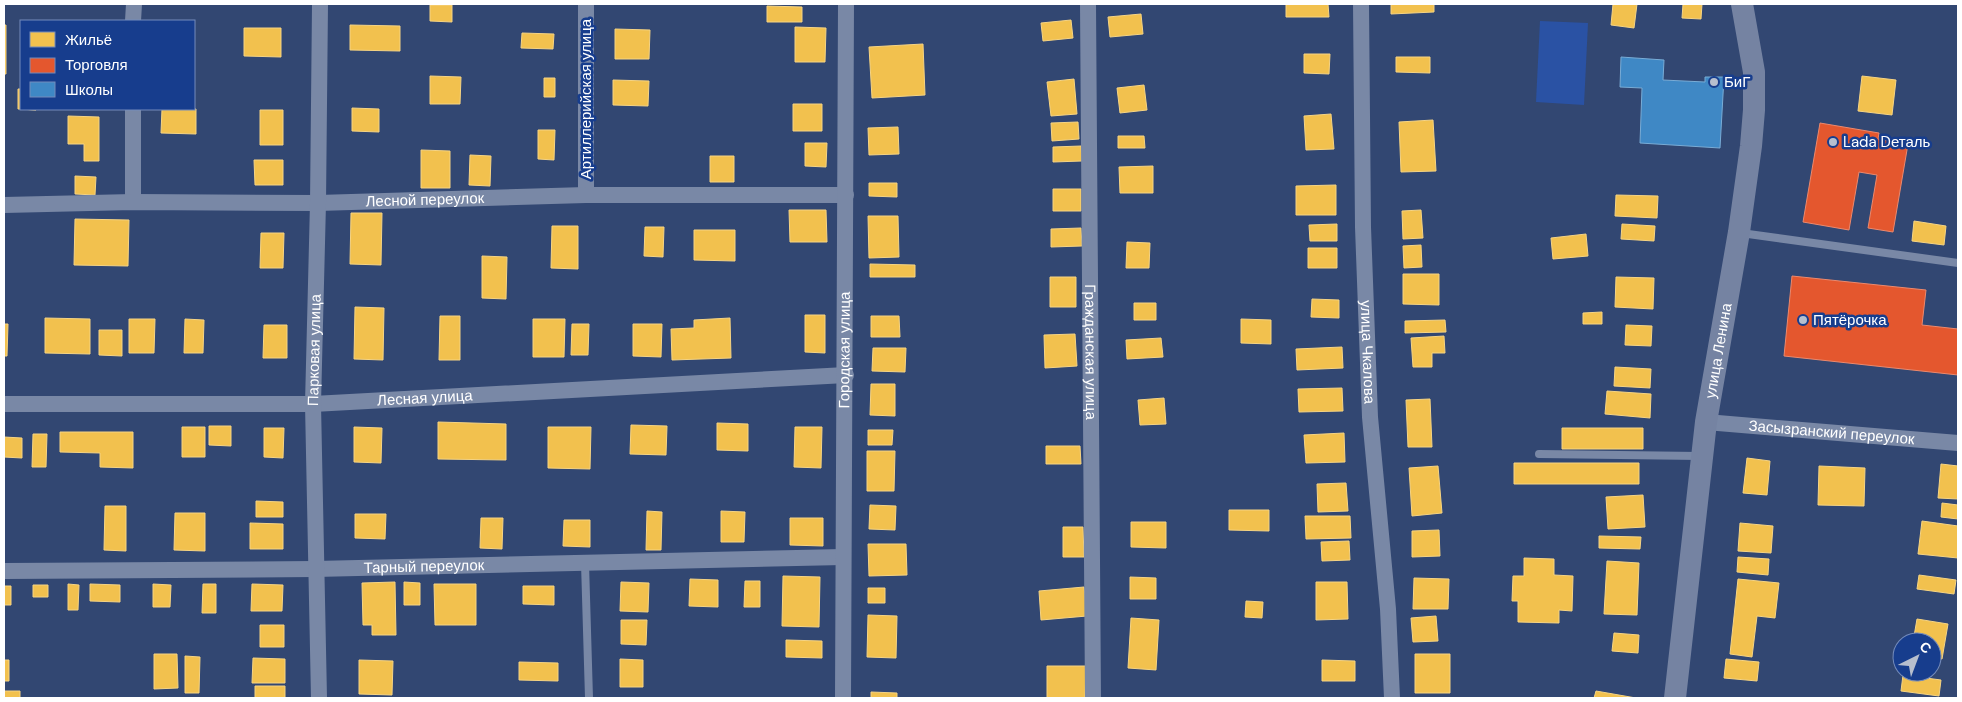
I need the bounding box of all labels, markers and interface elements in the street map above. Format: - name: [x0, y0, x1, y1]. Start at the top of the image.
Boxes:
- street label: Артиллерийская улица: [576, 18, 596, 179]
- legend: [20, 20, 195, 110]
- text: Жильё: [65, 30, 112, 50]
- text: Торговля: [65, 55, 128, 75]
- place label: БиГ: [1724, 72, 1750, 92]
- marker: БиГ: [1708, 76, 1720, 88]
- text: Школы: [65, 80, 113, 100]
- place label: Lada Dеталь: [1843, 132, 1931, 152]
- marker: Lada Dеталь: [1827, 136, 1839, 148]
- street label: Лесной переулок: [365, 188, 485, 212]
- street label: Гражданская улица: [1080, 284, 1101, 420]
- street label: Городская улица: [834, 291, 855, 408]
- street label: Парковая улица: [303, 293, 326, 406]
- street label: улица Чкалова: [1356, 300, 1380, 405]
- street label: улица Ленина: [1700, 301, 1737, 400]
- place label: Пятёрочка: [1813, 310, 1887, 330]
- marker: Пятёрочка: [1797, 314, 1809, 326]
- street label: Лесная улица: [377, 385, 474, 411]
- street label: Засызранский переулок: [1748, 416, 1916, 449]
- street label: Тарный переулок: [363, 555, 485, 578]
- north arrow: [1892, 632, 1942, 682]
- text: С: [1916, 637, 1935, 657]

